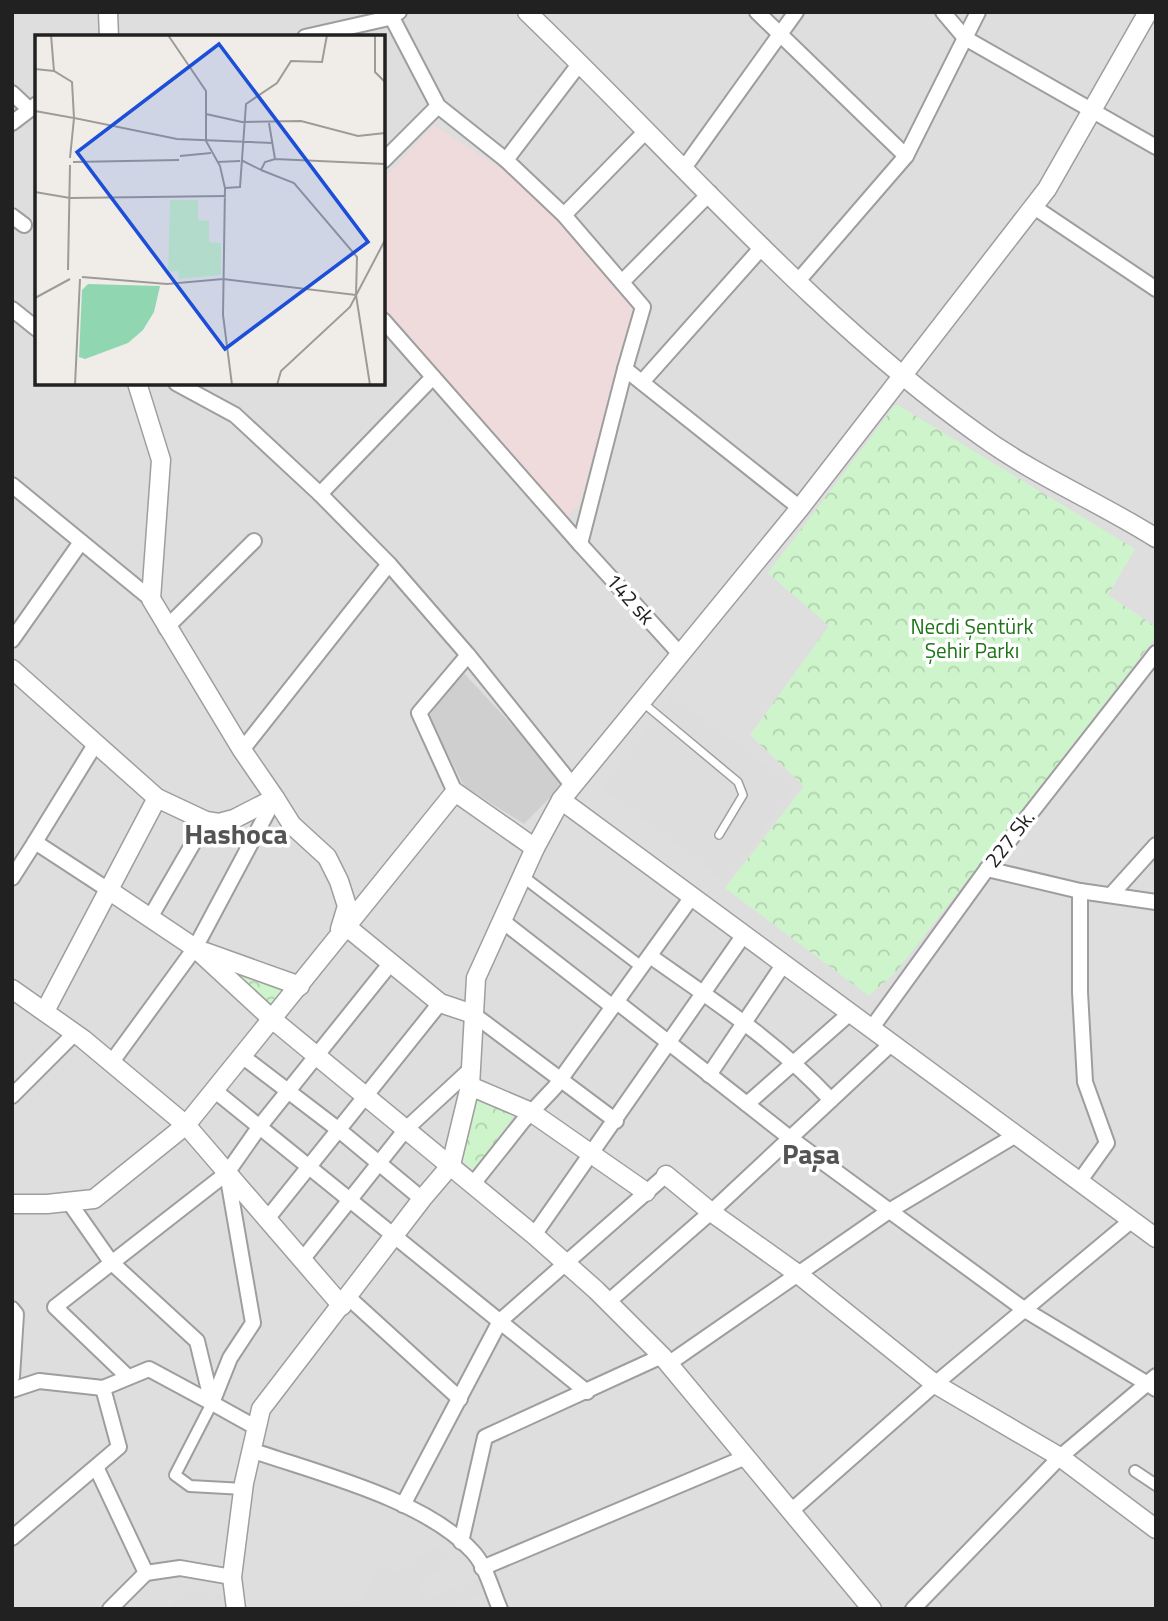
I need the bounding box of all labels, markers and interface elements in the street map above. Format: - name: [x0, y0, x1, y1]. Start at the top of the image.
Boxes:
- inset map: [35, 35, 385, 385]
- street label: 142 sk: [599, 565, 663, 631]
- park label: Necdi Şentürk Şehir Parkı: [910, 610, 1034, 666]
- street label: 227 Sk.: [976, 803, 1042, 874]
- district label: Hashoca: [184, 812, 288, 855]
- district label: Paşa: [782, 1132, 840, 1175]

